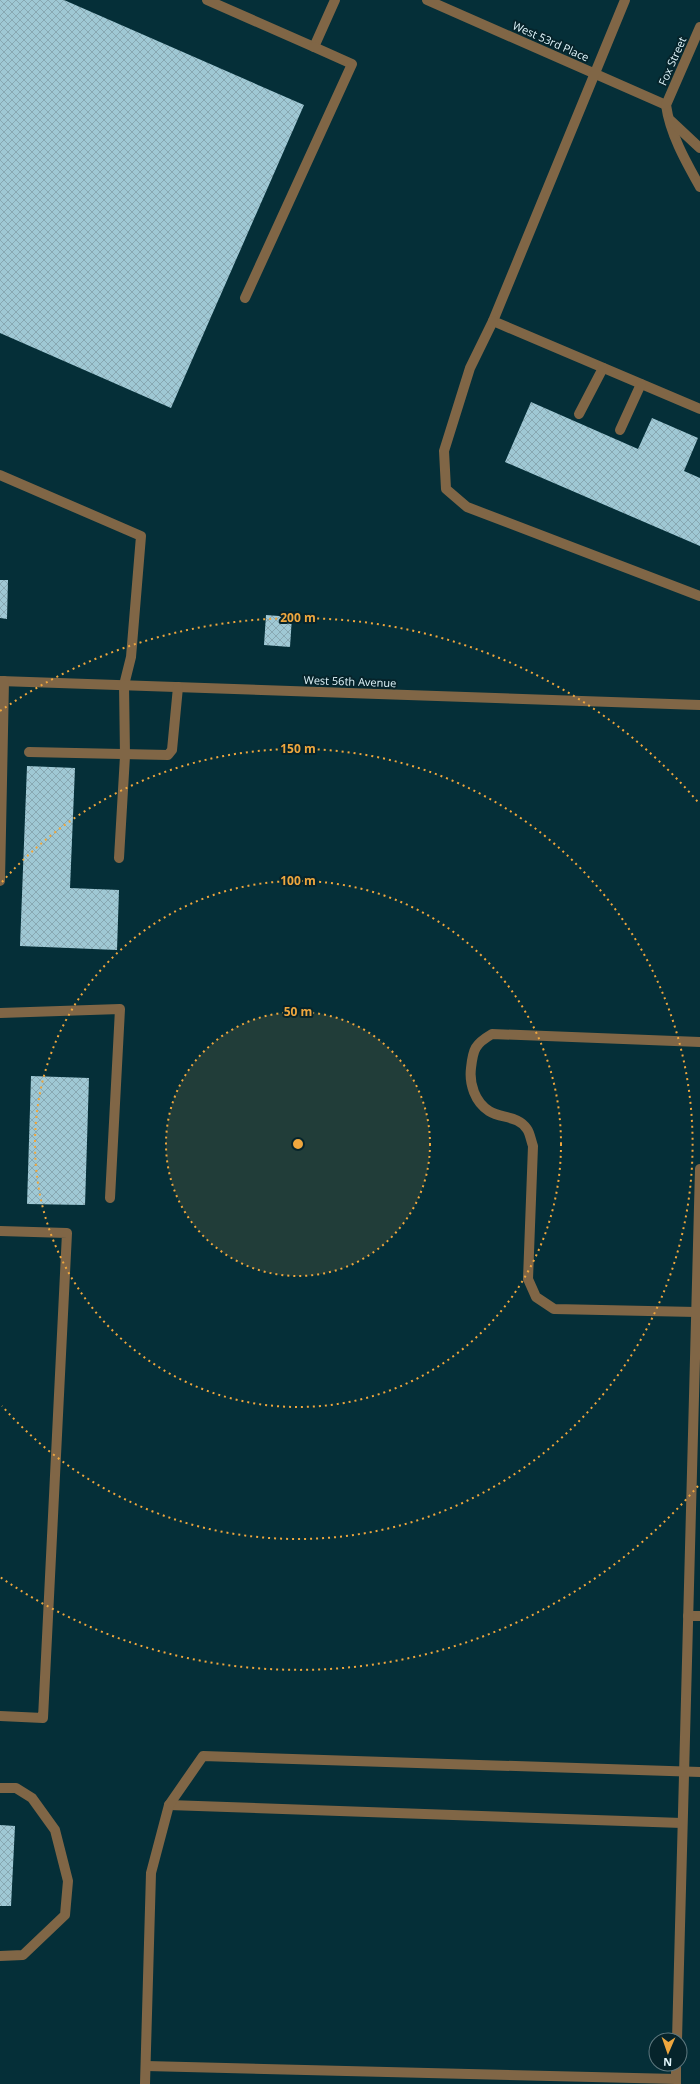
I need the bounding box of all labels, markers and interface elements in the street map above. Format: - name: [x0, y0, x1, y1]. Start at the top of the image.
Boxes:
- street label: West 53rd Place: [511, 17, 591, 65]
- street label: Fox Street: [655, 34, 689, 88]
- text: 200 m: [280, 609, 316, 626]
- street label: West 56th Avenue: [303, 672, 397, 690]
- text: 150 m: [280, 740, 316, 757]
- text: 100 m: [280, 872, 316, 889]
- text: 50 m: [284, 1003, 312, 1020]
- centre of rings: [291, 1137, 305, 1151]
- north arrow: [648, 2032, 688, 2072]
- text: N: [663, 2055, 672, 2070]

